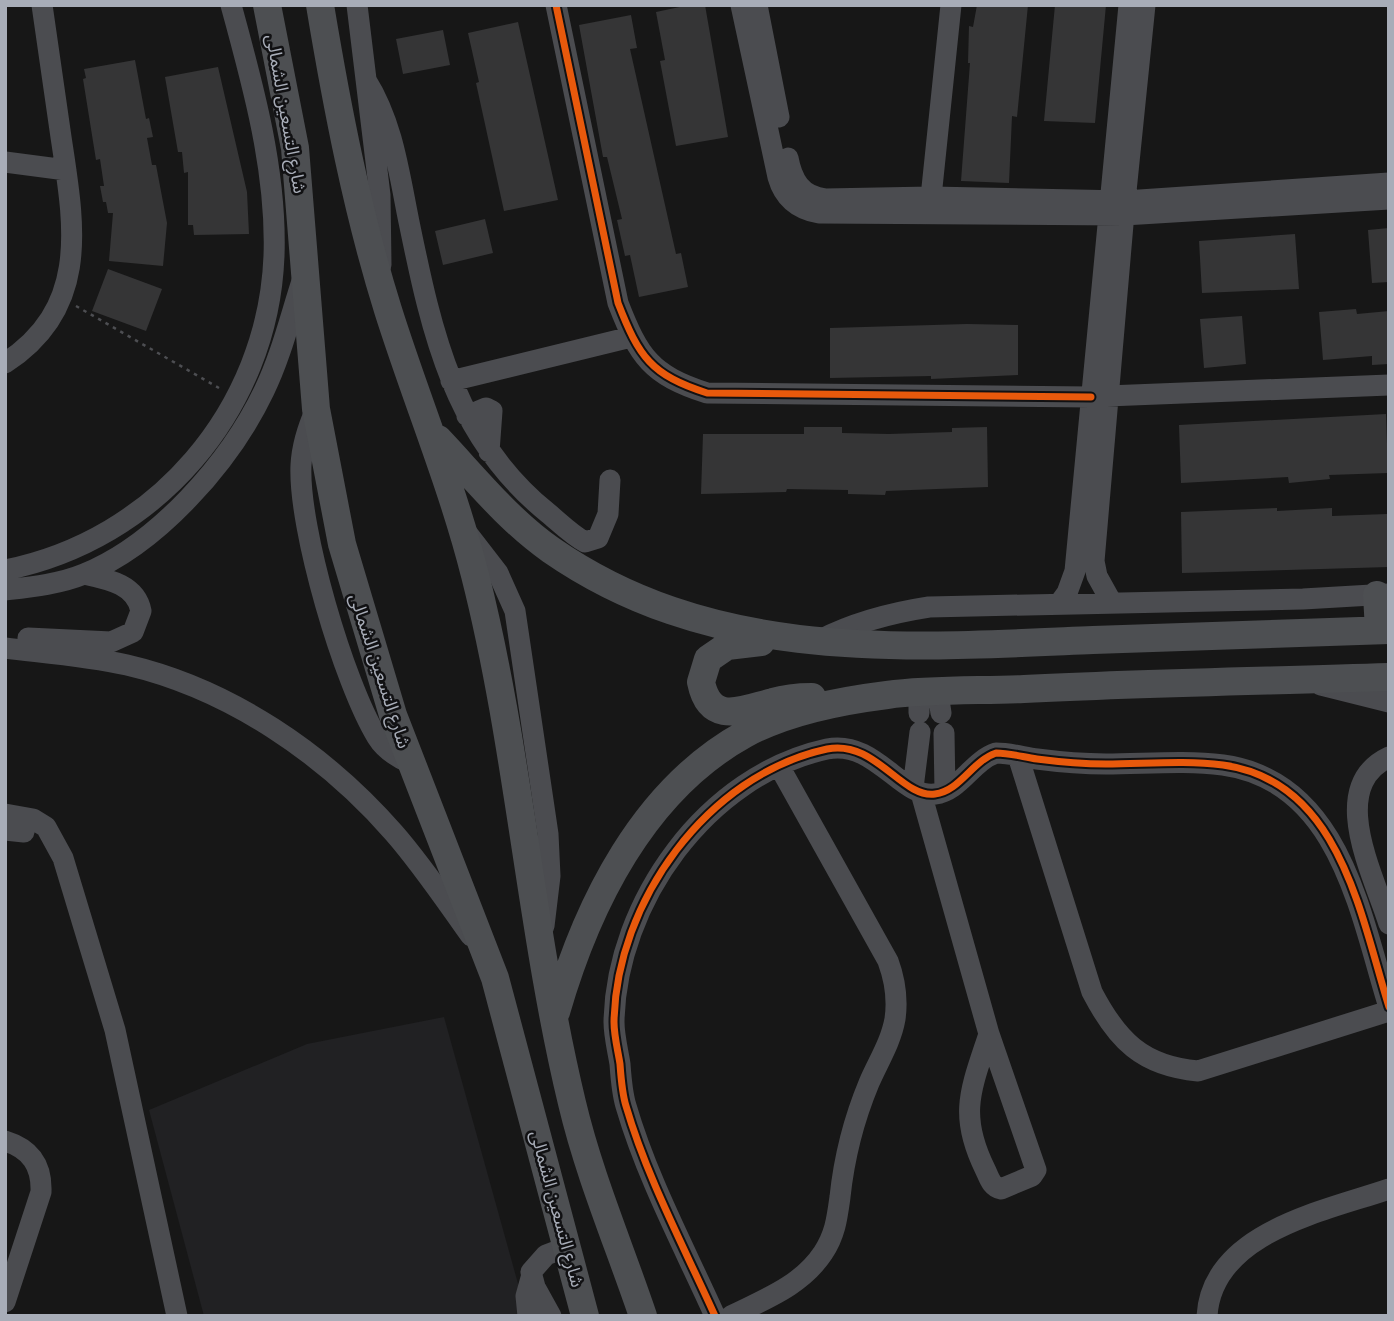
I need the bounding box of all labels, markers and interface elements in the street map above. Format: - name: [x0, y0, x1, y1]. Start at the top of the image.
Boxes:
- street label: شارع التسعين الشمالى: [258, 33, 311, 196]
- street label: شارع التسعين الشمالى: [342, 591, 415, 752]
- street label: شارع التسعين الشمالى: [523, 1128, 589, 1291]

